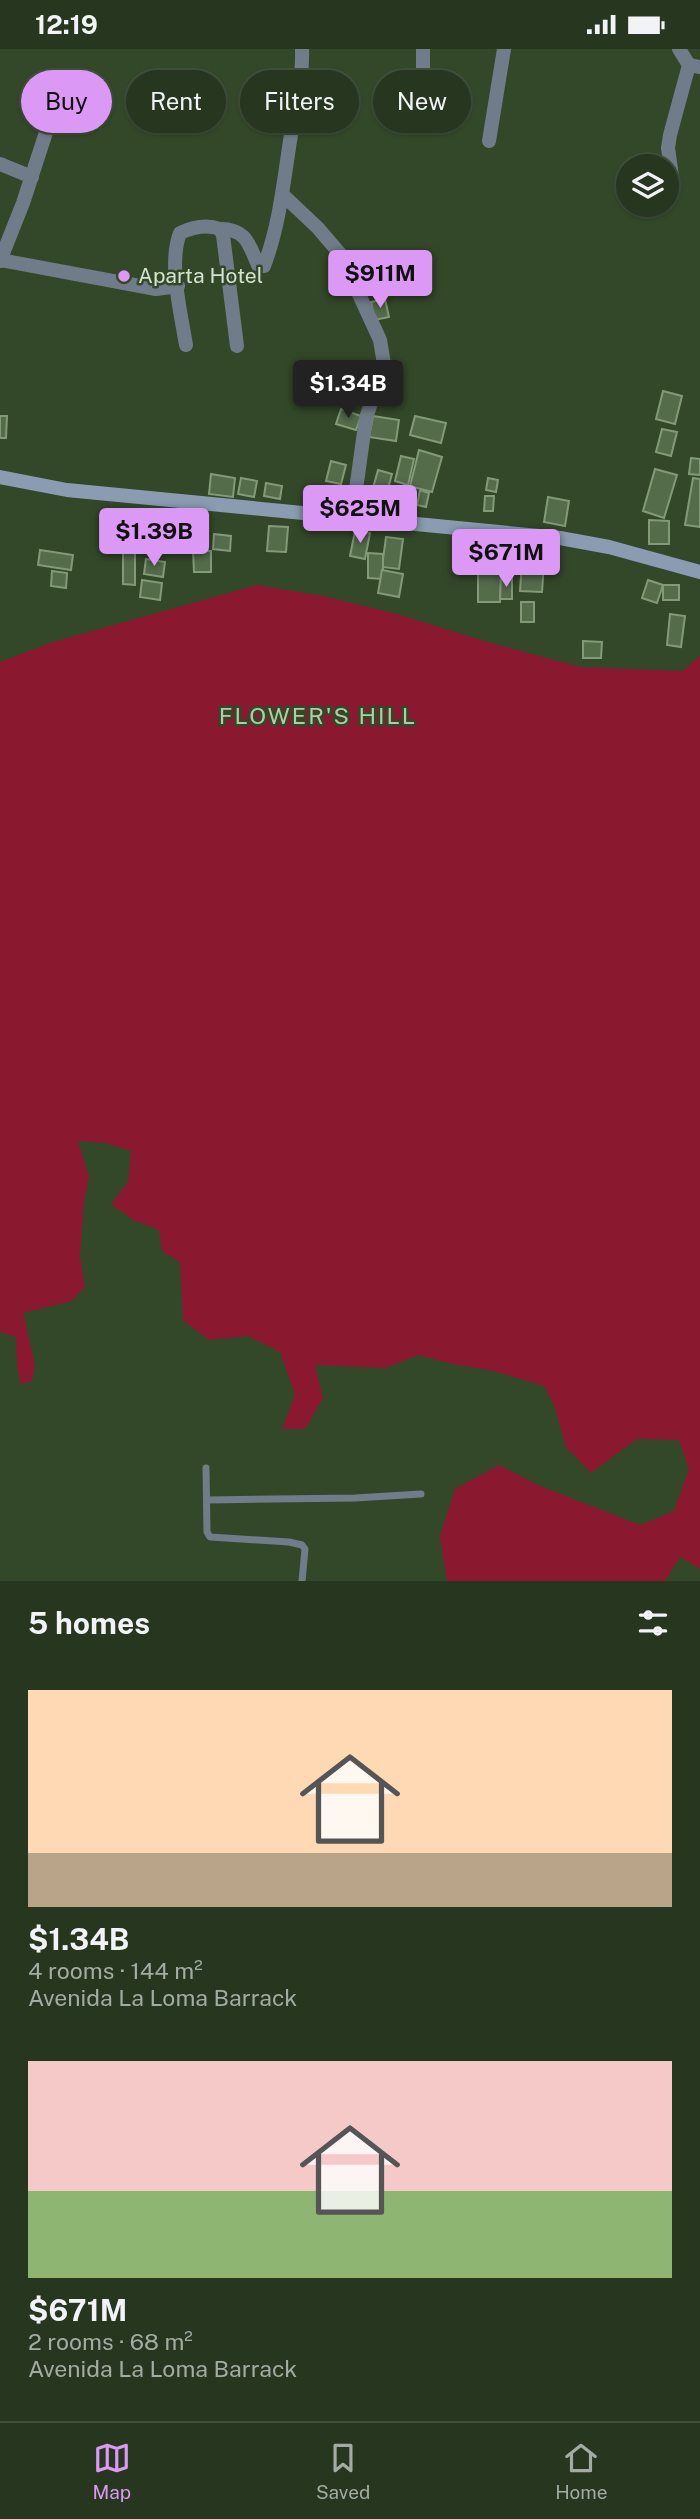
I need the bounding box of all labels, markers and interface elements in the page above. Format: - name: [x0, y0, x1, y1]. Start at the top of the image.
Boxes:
- text: 12:19: [35, 9, 98, 40]
- chip: Buy: [21, 70, 112, 133]
- chip: Rent: [126, 70, 226, 133]
- chip: Filters: [240, 70, 359, 133]
- chip: New: [373, 70, 471, 133]
- map controls: [616, 154, 679, 217]
- button: layers: [616, 154, 679, 217]
- pin: $911M: [331, 251, 429, 310]
- text: $911M: [344, 259, 416, 286]
- place label: Aparta Hotel: [138, 263, 263, 288]
- marker: Aparta Hotel: [116, 268, 132, 284]
- pin: $1.34B: [291, 361, 405, 420]
- text: $1.34B: [309, 369, 387, 396]
- pin: $625M: [311, 485, 409, 545]
- text: $625M: [319, 494, 401, 521]
- pin: $1.39B: [97, 509, 211, 568]
- text: $1.39B: [115, 517, 193, 544]
- pin: $671M: [457, 529, 555, 589]
- text: $671M: [468, 538, 544, 565]
- district label: FLOWER'S HILL: [219, 702, 417, 729]
- icon: filters: [634, 1604, 672, 1642]
- text: 5 homes: [28, 1605, 150, 1641]
- icon: home: [287, 1736, 413, 1862]
- text: $1.34B: [28, 1921, 129, 1957]
- text: 4 rooms · 144 m²: [28, 1957, 203, 1984]
- text: Avenida La Loma Barrack: [28, 1984, 297, 2011]
- icon: home: [287, 2107, 413, 2233]
- text: $671M: [28, 2292, 127, 2328]
- text: 2 rooms · 68 m²: [28, 2328, 193, 2355]
- text: Avenida La Loma Barrack: [28, 2355, 297, 2382]
- tab: Map: [92, 2439, 131, 2503]
- tab: Saved: [316, 2439, 370, 2503]
- tab: Home: [555, 2439, 608, 2503]

